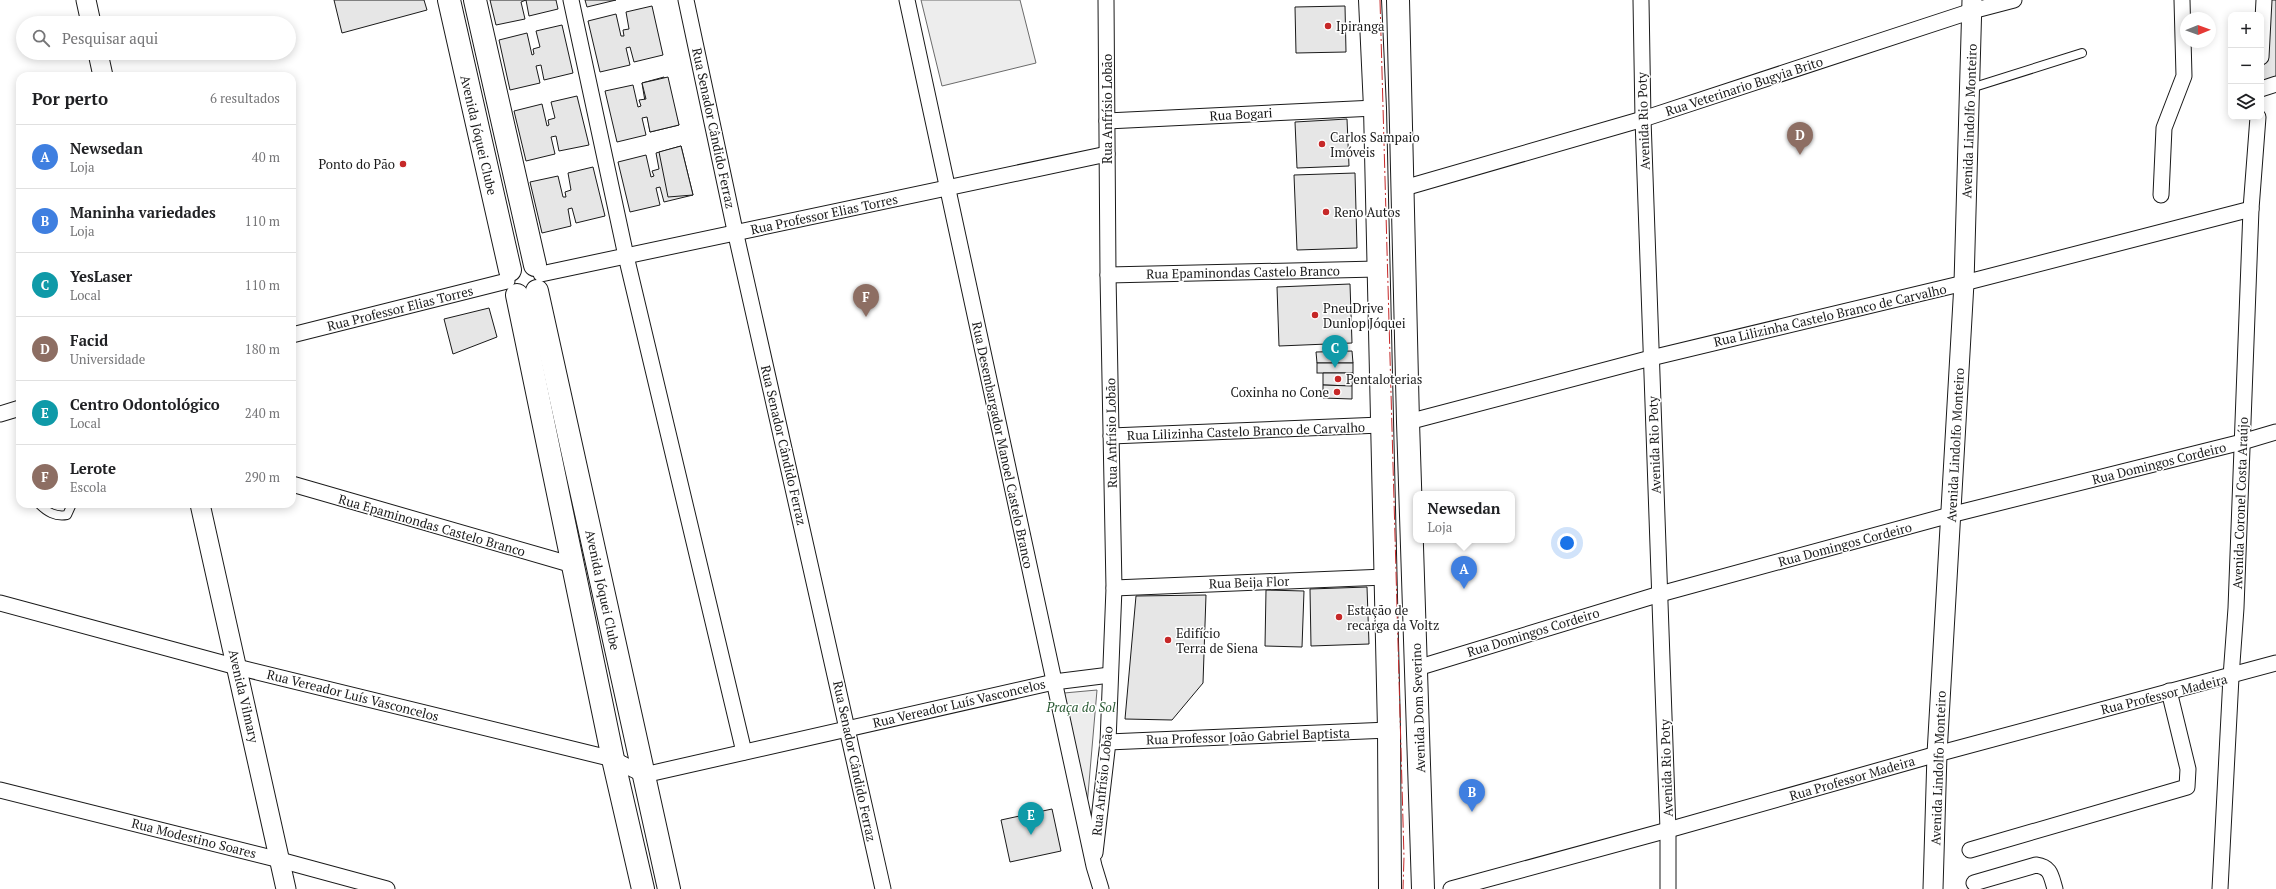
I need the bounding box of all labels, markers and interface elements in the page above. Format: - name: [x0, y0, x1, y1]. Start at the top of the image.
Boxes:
- north arrow: [2180, 12, 2216, 48]
- map controls: [2228, 12, 2264, 120]
- button: +: [2228, 12, 2264, 48]
- search box: [16, 16, 296, 60]
- place label: Ipiranga: [1336, 17, 1385, 35]
- marker: Ipiranga: [1323, 21, 1333, 31]
- icon: search: [30, 27, 52, 49]
- text: Pesquisar aqui: [62, 28, 158, 48]
- street label: Avenida Lindolfo Monteiro: [1957, 43, 1981, 199]
- street label: Rua Senador Cândido Ferraz: [688, 46, 740, 210]
- button: −: [2228, 48, 2264, 84]
- street label: Rua Veterinario Bugyia Brito: [1663, 52, 1825, 120]
- street label: Rua Anfrísio Lobão: [1098, 54, 1116, 164]
- street label: Avenida Rio Poty: [1632, 71, 1654, 170]
- street label: Avenida Jóquei Clube: [456, 73, 502, 197]
- button: layers: [2228, 84, 2264, 120]
- text: Por perto: [32, 87, 108, 110]
- text: 6 resultados: [210, 89, 280, 107]
- street label: Rua Bogari: [1209, 103, 1273, 125]
- pin: D: [1787, 122, 1813, 155]
- place label: Carlos Sampaio Imóveis: [1330, 128, 1420, 161]
- text: Newsedan: [70, 138, 143, 158]
- marker: Carlos Sampaio Imóveis: [1317, 139, 1327, 149]
- text: A: [40, 148, 50, 166]
- text: 40 m: [252, 148, 280, 166]
- place label: Ponto do Pão: [318, 155, 395, 173]
- text: Loja: [70, 158, 95, 176]
- marker: Ponto do Pão: [398, 159, 408, 169]
- street label: Rua Professor Elias Torres: [749, 190, 899, 238]
- text: Maninha variedades: [70, 202, 216, 222]
- place label: Reno Autos: [1334, 203, 1400, 221]
- marker: Reno Autos: [1321, 207, 1331, 217]
- text: B: [41, 212, 49, 230]
- text: 110 m: [245, 212, 280, 230]
- text: Loja: [70, 222, 95, 240]
- street label: Rua Epaminondas Castelo Branco: [1146, 261, 1340, 283]
- text: YesLaser: [70, 266, 132, 286]
- text: C: [41, 276, 49, 294]
- text: 110 m: [245, 276, 280, 294]
- street label: Rua Lilizinha Castelo Branco de Carvalho: [1712, 279, 1948, 351]
- street label: Rua Professor Elias Torres: [325, 281, 475, 335]
- pin: F: [853, 284, 879, 317]
- text: Local: [70, 286, 101, 304]
- place label: PneuDrive Dunlop Jóquei: [1323, 299, 1406, 332]
- marker: PneuDrive Dunlop Jóquei: [1310, 310, 1320, 320]
- street label: Rua Desembargador Manoel Castelo Branco: [968, 320, 1038, 570]
- text: Facid: [70, 330, 108, 350]
- pin: C: [1322, 335, 1348, 368]
- text: D: [40, 340, 50, 358]
- text: 180 m: [245, 340, 280, 358]
- text: Universidade: [70, 350, 145, 368]
- street label: Rua Senador Cândido Ferraz: [757, 363, 811, 527]
- street label: Avenida Lindolfo Monteiro: [1942, 367, 1968, 523]
- place label: Pentaloterias: [1346, 370, 1422, 388]
- marker: Pentaloterias: [1333, 374, 1343, 384]
- street label: Rua Anfrísio Lobão: [1101, 378, 1121, 488]
- place label: Coxinha no Cone: [1231, 383, 1329, 401]
- marker: Coxinha no Cone: [1332, 387, 1342, 397]
- text: Centro Odontológico: [70, 394, 220, 414]
- street label: Avenida Rio Poty: [1643, 395, 1665, 494]
- text: E: [41, 404, 49, 422]
- text: 240 m: [245, 404, 280, 422]
- text: Local: [70, 414, 101, 432]
- street label: Avenida Coronel Costa Araújo: [2228, 417, 2252, 589]
- street label: Rua Lilizinha Castelo Branco de Carvalho: [1127, 418, 1365, 444]
- street label: Rua Domingos Cordeiro: [2090, 438, 2228, 488]
- text: Lerote: [70, 458, 116, 478]
- text: F: [41, 468, 49, 486]
- text: 290 m: [245, 468, 280, 486]
- text: Escola: [70, 478, 107, 496]
- street label: Rua Epaminondas Castelo Branco: [336, 490, 528, 560]
- popup: [1413, 491, 1515, 543]
- text: Newsedan: [1428, 498, 1500, 518]
- street label: Rua Domingos Cordeiro: [1776, 517, 1914, 571]
- text: Loja: [1428, 518, 1452, 536]
- street label: Avenida Jóquei Clube: [581, 528, 625, 652]
- your location: [1557, 533, 1577, 553]
- pin: A: [1451, 556, 1477, 589]
- street label: Rua Beija Flor: [1208, 572, 1290, 592]
- place label: Estação de recarga da Voltz: [1347, 601, 1439, 634]
- street label: Rua Domingos Cordeiro: [1465, 603, 1601, 661]
- marker: Estação de recarga da Voltz: [1334, 612, 1344, 622]
- place label: Edifício Terra de Siena: [1176, 624, 1259, 657]
- marker: Edifício Terra de Siena: [1163, 635, 1173, 645]
- street label: Avenida Dom Severino: [1407, 643, 1429, 773]
- street label: Avenida Vilmary: [225, 648, 264, 745]
- street label: Rua Vereador Luís Vasconcelos: [265, 665, 441, 725]
- street label: Rua Professor Madeira: [2099, 669, 2230, 718]
- street label: Rua Vereador Luís Vasconcelos: [871, 674, 1047, 732]
- street label: Rua Senador Cândido Ferraz: [829, 679, 881, 843]
- street label: Avenida Lindolfo Monteiro: [1926, 690, 1950, 846]
- park label: Praça do Sol: [1045, 698, 1116, 716]
- street label: Avenida Rio Poty: [1655, 718, 1677, 817]
- street label: Rua Professor João Gabriel Baptista: [1146, 723, 1351, 749]
- street label: Rua Anfrísio Lobão: [1087, 725, 1117, 837]
- street label: Rua Professor Madeira: [1787, 751, 1917, 805]
- pin: B: [1459, 779, 1485, 812]
- pin: E: [1018, 802, 1044, 835]
- street label: Rua Modestino Soares: [130, 814, 258, 862]

